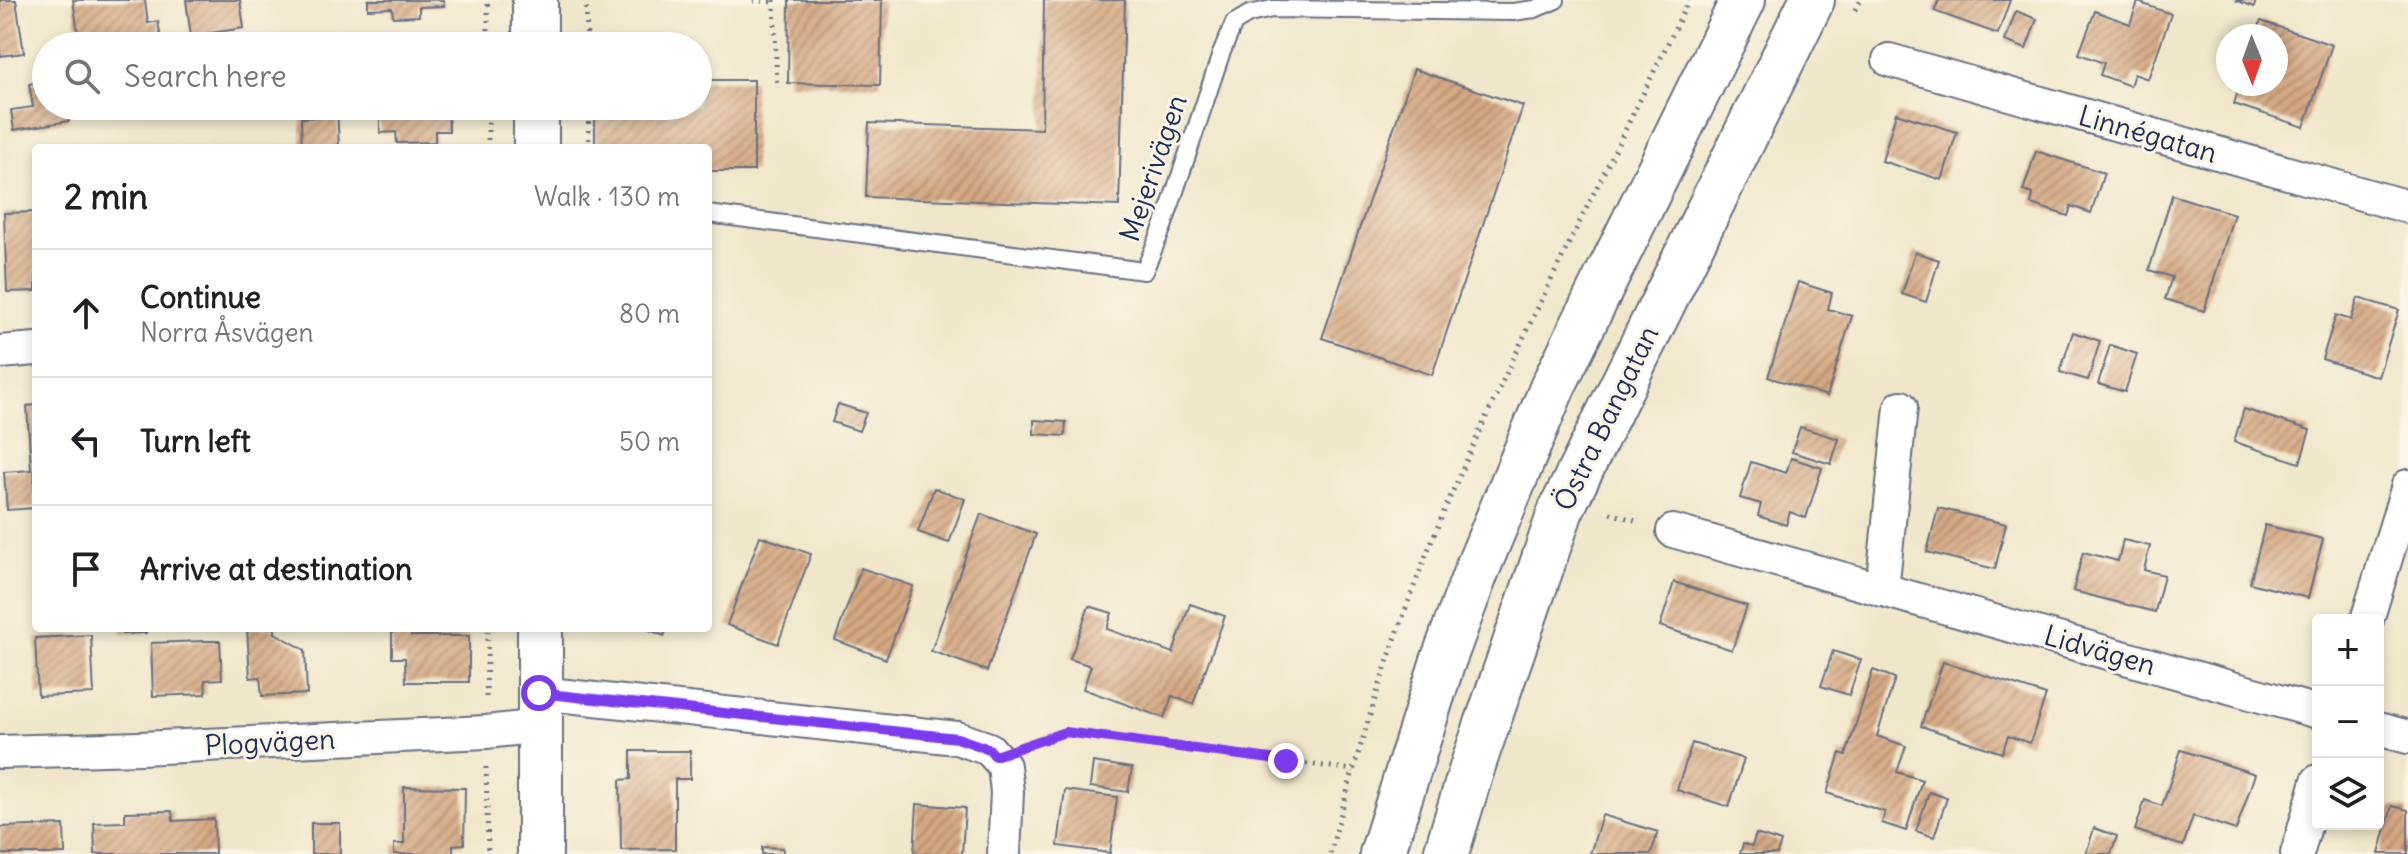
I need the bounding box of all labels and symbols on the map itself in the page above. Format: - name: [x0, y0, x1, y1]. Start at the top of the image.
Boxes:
- north arrow: [2216, 24, 2288, 96]
- street label: Mejerivägen: [1111, 90, 1195, 246]
- street label: Linnégatan: [2075, 97, 2221, 171]
- street label: Östra Bangatan: [1545, 319, 1666, 516]
- street label: Lidvägen: [2040, 617, 2160, 683]
- route start: [521, 675, 557, 711]
- street label: Plogvägen: [204, 721, 336, 763]
- route end: [1268, 743, 1304, 779]

